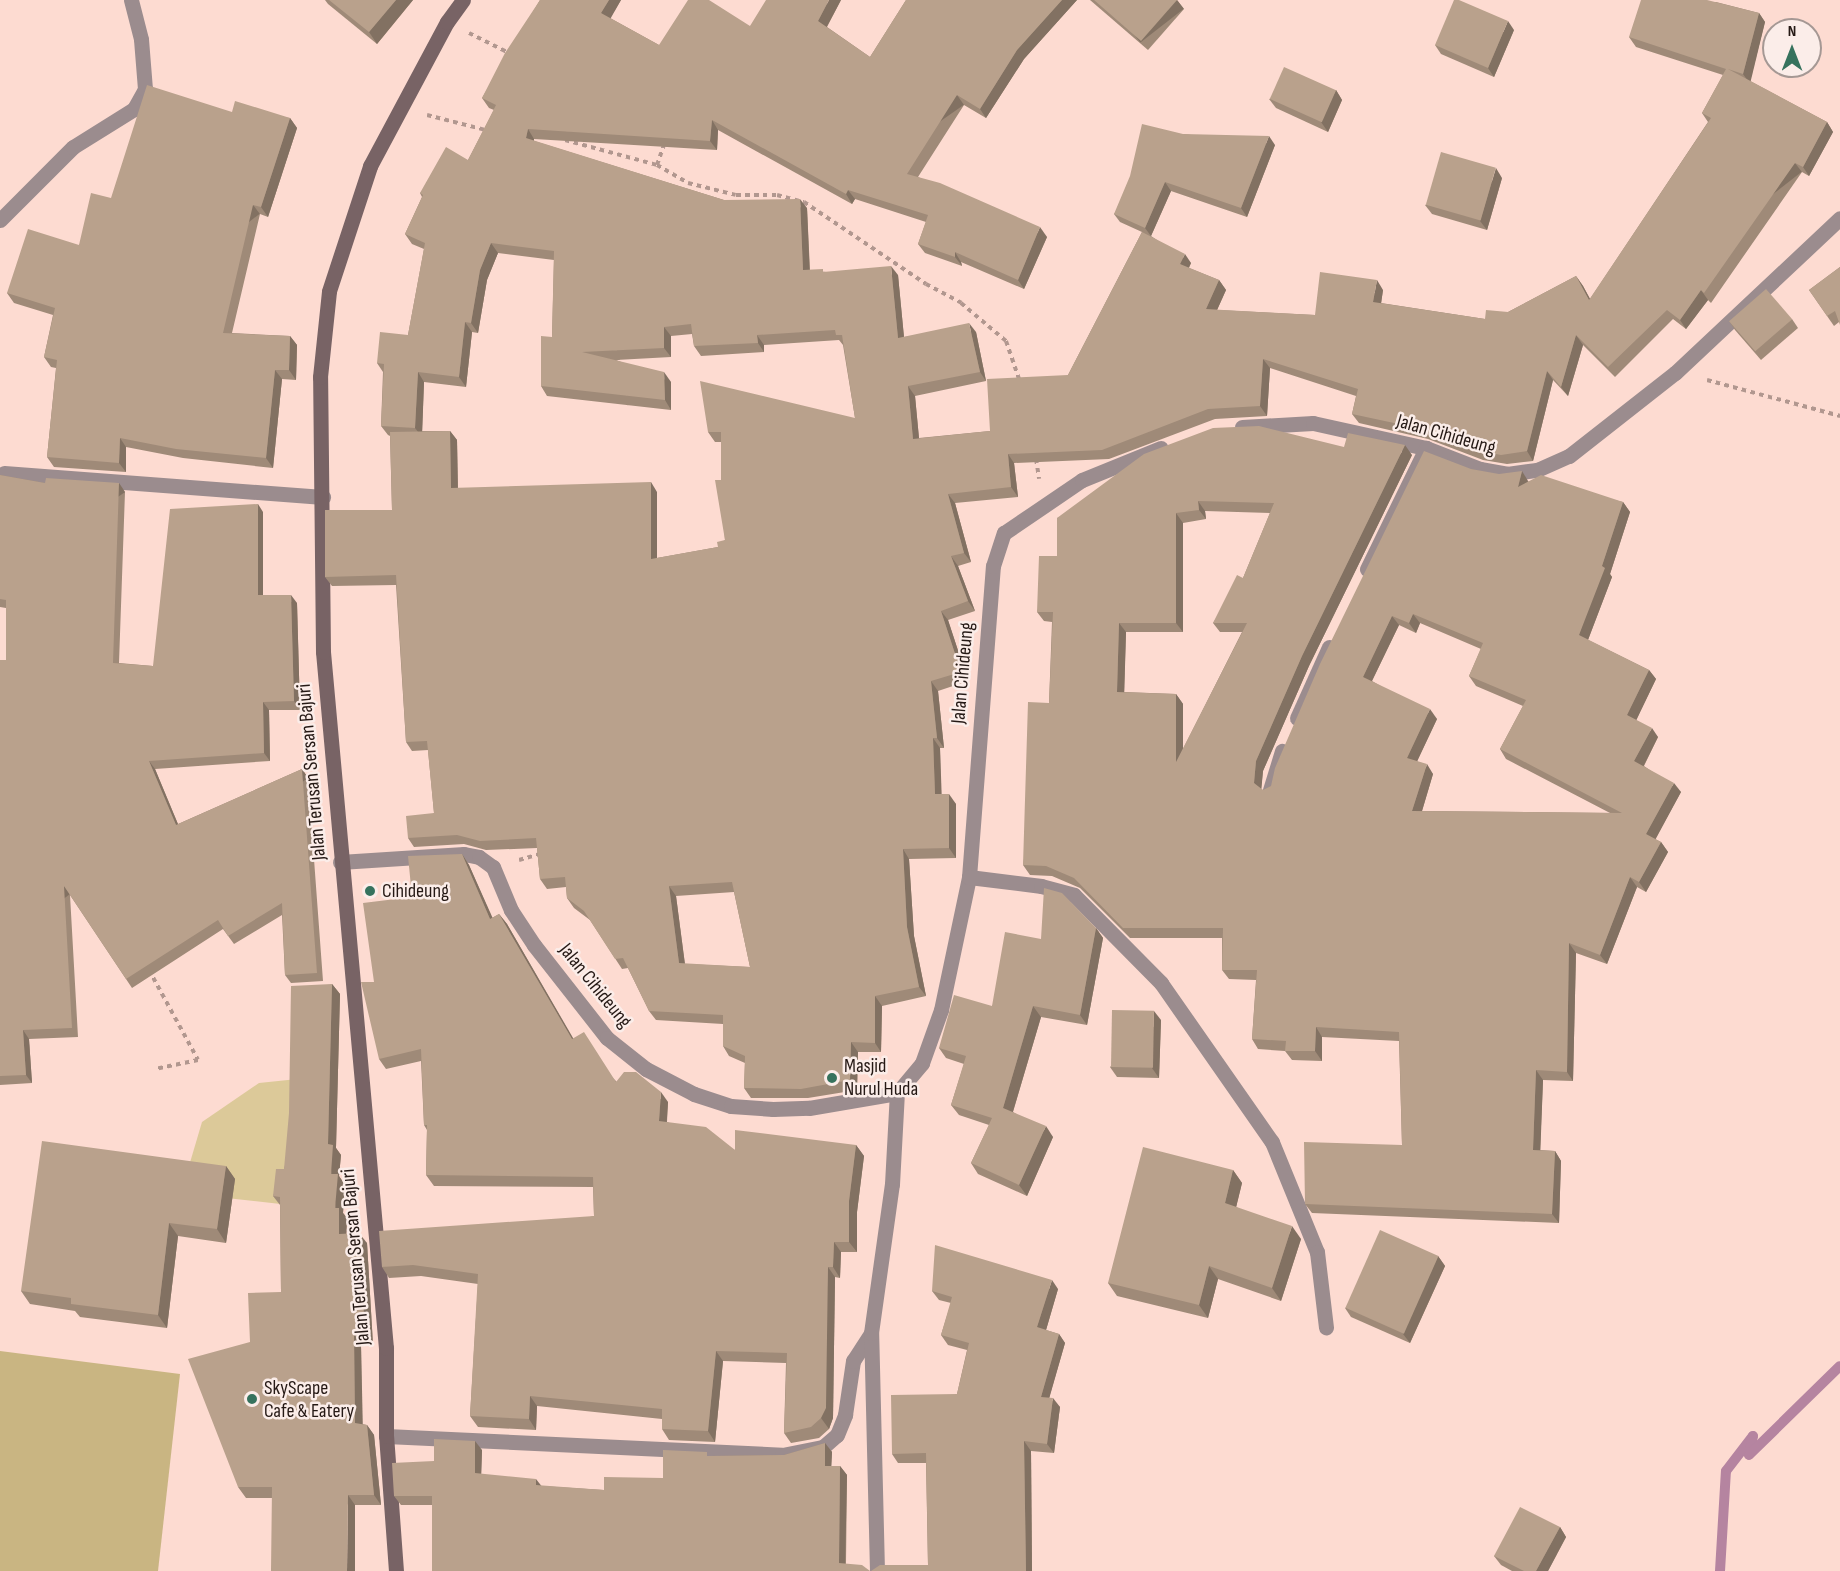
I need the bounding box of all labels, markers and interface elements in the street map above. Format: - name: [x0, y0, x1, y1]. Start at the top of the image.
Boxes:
- north arrow: [1762, 18, 1822, 78]
- text: N: [1788, 22, 1796, 41]
- street label: Jalan Cihideung: [1394, 409, 1498, 461]
- street label: Jalan Cihideung: [947, 621, 979, 725]
- street label: Jalan Terusan Sersan Bajuri: [292, 683, 332, 861]
- place label: Cihideung: [382, 879, 449, 903]
- marker: Cihideung: [363, 884, 377, 898]
- street label: Jalan Cihideung: [554, 939, 636, 1033]
- place label: Masjid Nurul Huda: [844, 1054, 918, 1101]
- marker: Masjid Nurul Huda: [825, 1071, 839, 1085]
- street label: Jalan Terusan Sersan Bajuri: [336, 1168, 376, 1346]
- place label: SkyScape Cafe & Eatery: [264, 1376, 354, 1423]
- marker: SkyScape Cafe & Eatery: [245, 1392, 259, 1406]

